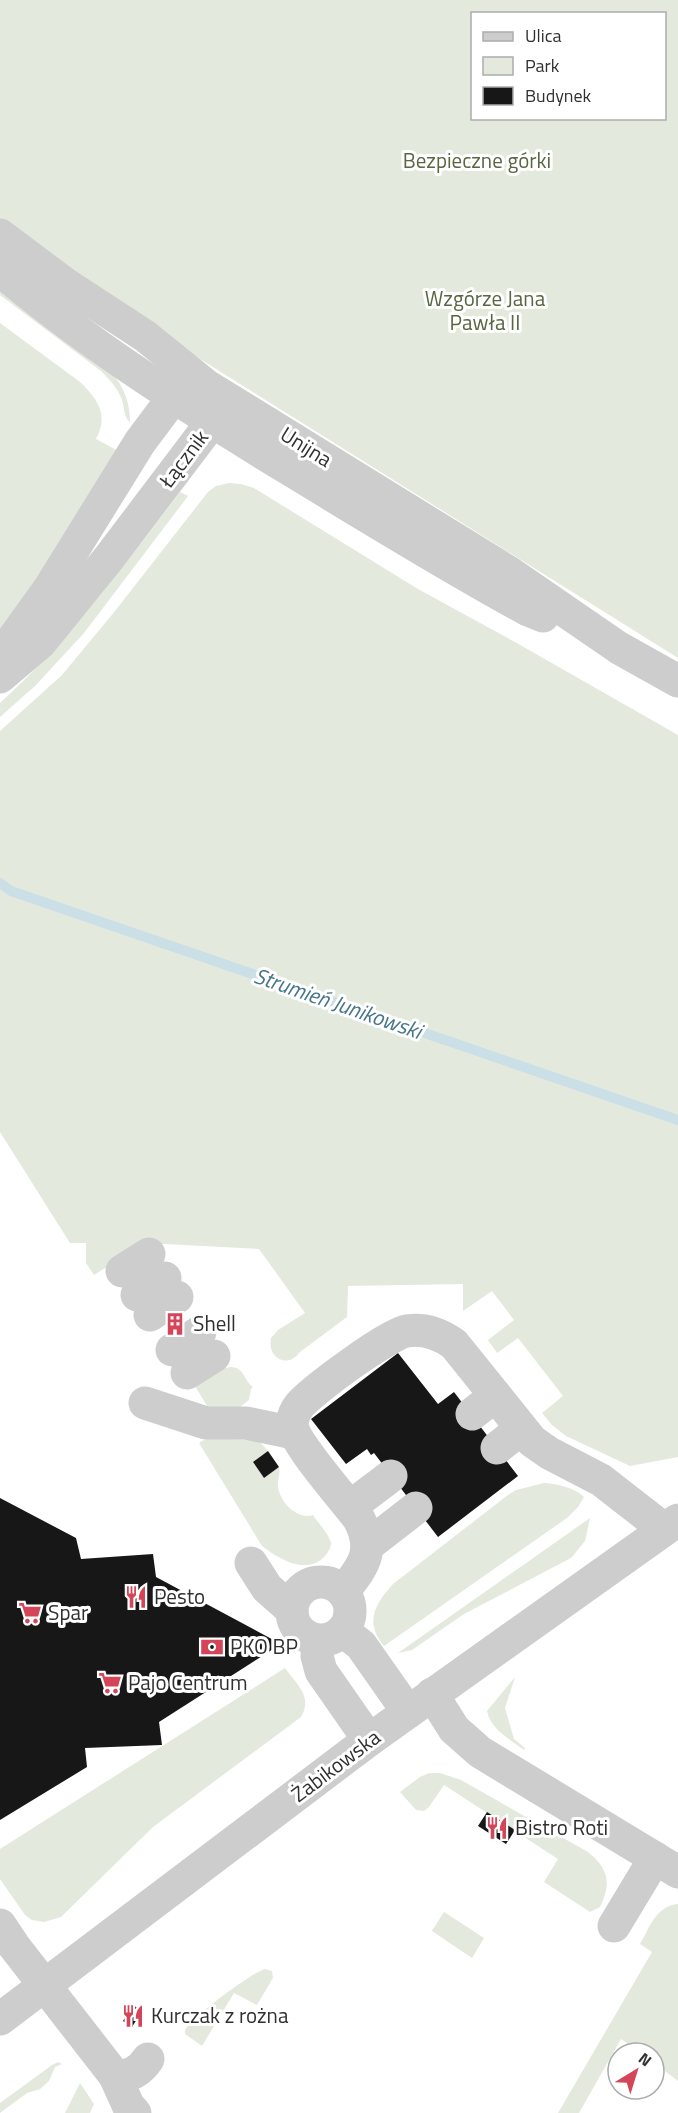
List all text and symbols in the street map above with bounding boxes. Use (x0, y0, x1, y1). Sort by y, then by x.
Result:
legend (471, 12, 666, 120)
text: Ulica (525, 22, 562, 49)
text: Park (525, 52, 560, 79)
text: Budynek (525, 82, 592, 109)
park label: Bezpieczne górki (403, 144, 551, 176)
park label: Wzgórze Jana Pawła II (425, 282, 546, 338)
street label: Unijna (274, 418, 339, 475)
street label: Łącznik (150, 423, 216, 495)
water label: Strumień Junikowski (249, 958, 429, 1048)
place label: Shell (193, 1307, 236, 1339)
building icon: Shell (162, 1311, 188, 1337)
place label: Pesto (154, 1580, 205, 1612)
restaurant icon: Pesto (123, 1584, 149, 1610)
place label: Spar (48, 1596, 88, 1628)
supermarket icon: Spar (17, 1600, 43, 1626)
place label: PKO BP (230, 1630, 298, 1662)
bank icon: PKO BP (199, 1634, 225, 1660)
place label: Pajo Centrum (128, 1666, 248, 1698)
supermarket icon: Pajo Centrum (97, 1670, 123, 1696)
street label: Żabikowska (284, 1721, 387, 1809)
place label: Bistro Roti (515, 1811, 608, 1843)
restaurant icon: Bistro Roti (484, 1815, 510, 1841)
place label: Kurczak z rożna (151, 1999, 289, 2031)
restaurant icon: Kurczak z rożna (120, 2003, 146, 2029)
north arrow (606, 2041, 666, 2101)
text: N (633, 2046, 657, 2072)

